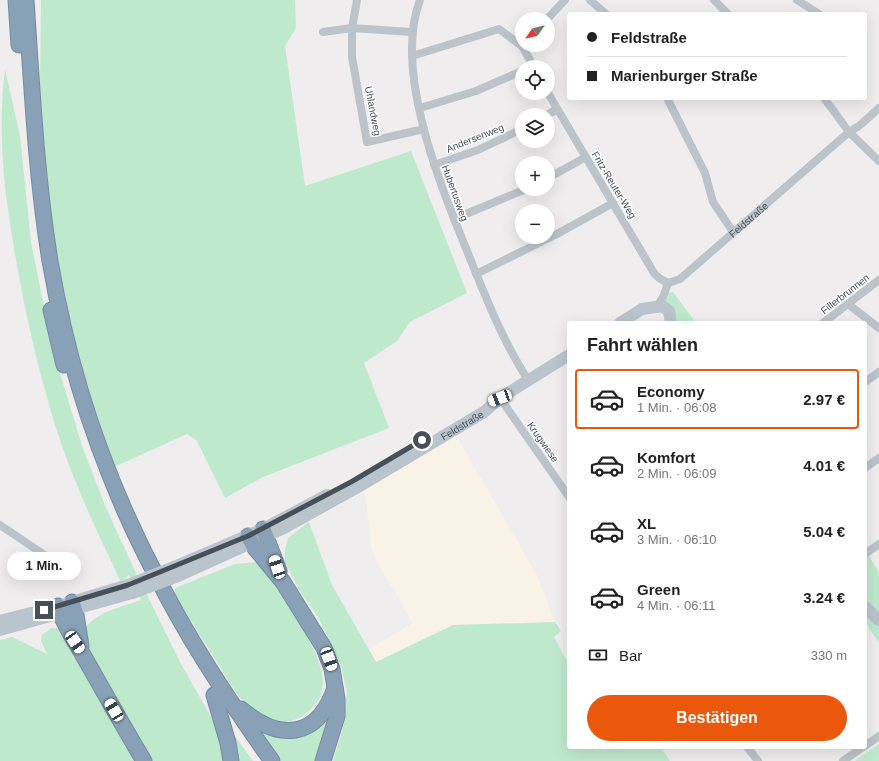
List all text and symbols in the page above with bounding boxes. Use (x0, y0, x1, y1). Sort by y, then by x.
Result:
north arrow (515, 12, 555, 52)
map controls (515, 12, 555, 244)
text: Feldstraße (611, 29, 687, 46)
button: locate (515, 60, 555, 100)
text: Marienburger Straße (611, 67, 758, 84)
street label: Uhlandweg (363, 85, 383, 137)
button: layers (515, 108, 555, 148)
street label: Andersenweg (445, 121, 505, 155)
street label: Fritz-Reuter-Weg (590, 149, 638, 221)
button: + (515, 156, 555, 196)
street label: Hubertusweg (440, 163, 470, 223)
street label: Feldstraße (727, 200, 770, 239)
button: − (515, 204, 555, 244)
street label: Fillerbrunnen (819, 272, 871, 316)
text: Fahrt wählen (587, 335, 698, 355)
icon: car (589, 381, 625, 417)
text: Economy (637, 383, 705, 400)
car (487, 388, 513, 408)
text: 2.97 € (803, 391, 845, 408)
text: 1 Min. · 06:08 (637, 400, 717, 415)
street label: Feldstraße (439, 408, 486, 442)
street label: Krugwiese (525, 420, 561, 465)
route start (413, 431, 431, 449)
icon: car (589, 447, 625, 483)
text: Komfort (637, 449, 695, 466)
text: 4.01 € (803, 457, 845, 474)
text: 2 Min. · 06:09 (637, 466, 717, 481)
icon: car (589, 513, 625, 549)
text: XL (637, 515, 656, 532)
text: 5.04 € (803, 523, 845, 540)
text: 3 Min. · 06:10 (637, 532, 717, 547)
callout: 1 Min. (7, 552, 81, 580)
car (267, 554, 287, 580)
text: 1 Min. (26, 558, 62, 573)
icon: car (589, 579, 625, 615)
text: Green (637, 581, 680, 598)
text: 3.24 € (803, 589, 845, 606)
text: 4 Min. · 06:11 (637, 598, 716, 613)
route end (35, 601, 53, 619)
car (63, 629, 87, 655)
icon: cash (587, 644, 609, 666)
car (319, 646, 339, 672)
text: Bar (619, 647, 642, 664)
text: 330 m (811, 648, 847, 663)
button: Bestätigen (587, 695, 847, 741)
car (103, 697, 125, 723)

